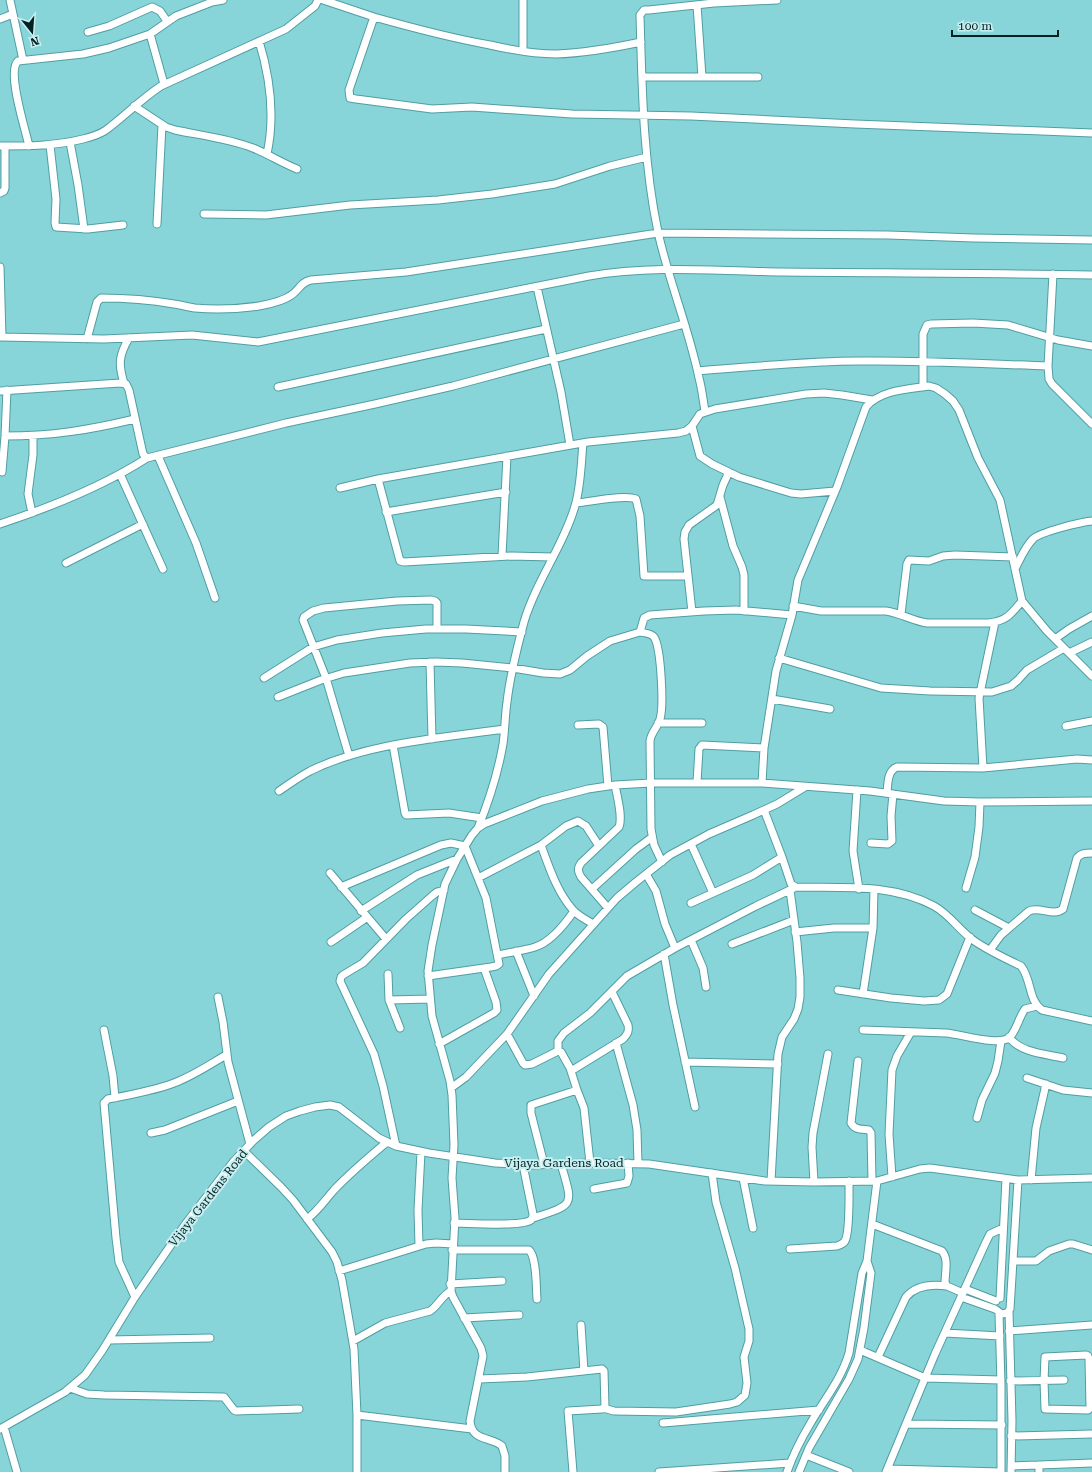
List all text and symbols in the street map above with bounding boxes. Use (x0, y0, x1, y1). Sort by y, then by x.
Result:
north arrow (12, 12, 52, 52)
scale bar (952, 12, 1058, 38)
text: 100 m (958, 19, 992, 33)
text: N (28, 34, 41, 49)
street label: Vijaya Gardens Road (166, 1146, 250, 1249)
street label: Vijaya Gardens Road (504, 1156, 624, 1170)

